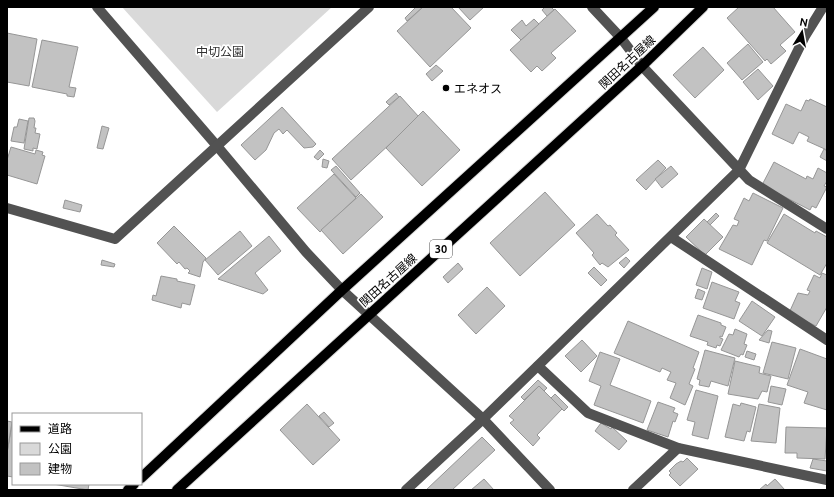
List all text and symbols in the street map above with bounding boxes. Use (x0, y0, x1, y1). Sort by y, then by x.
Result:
north arrow (782, 12, 822, 52)
text: N (799, 16, 809, 29)
street label: 関田名古屋線 (596, 33, 658, 91)
park label: 中切公園 (196, 45, 244, 58)
place label: エネオス (454, 82, 502, 95)
marker: エネオス (441, 83, 451, 93)
road number: 30 (430, 240, 452, 258)
street label: 関田名古屋線 (357, 251, 419, 309)
legend (12, 413, 142, 485)
text: 道路 (48, 422, 72, 435)
text: 公園 (48, 442, 72, 455)
text: 建物 (48, 462, 72, 475)

